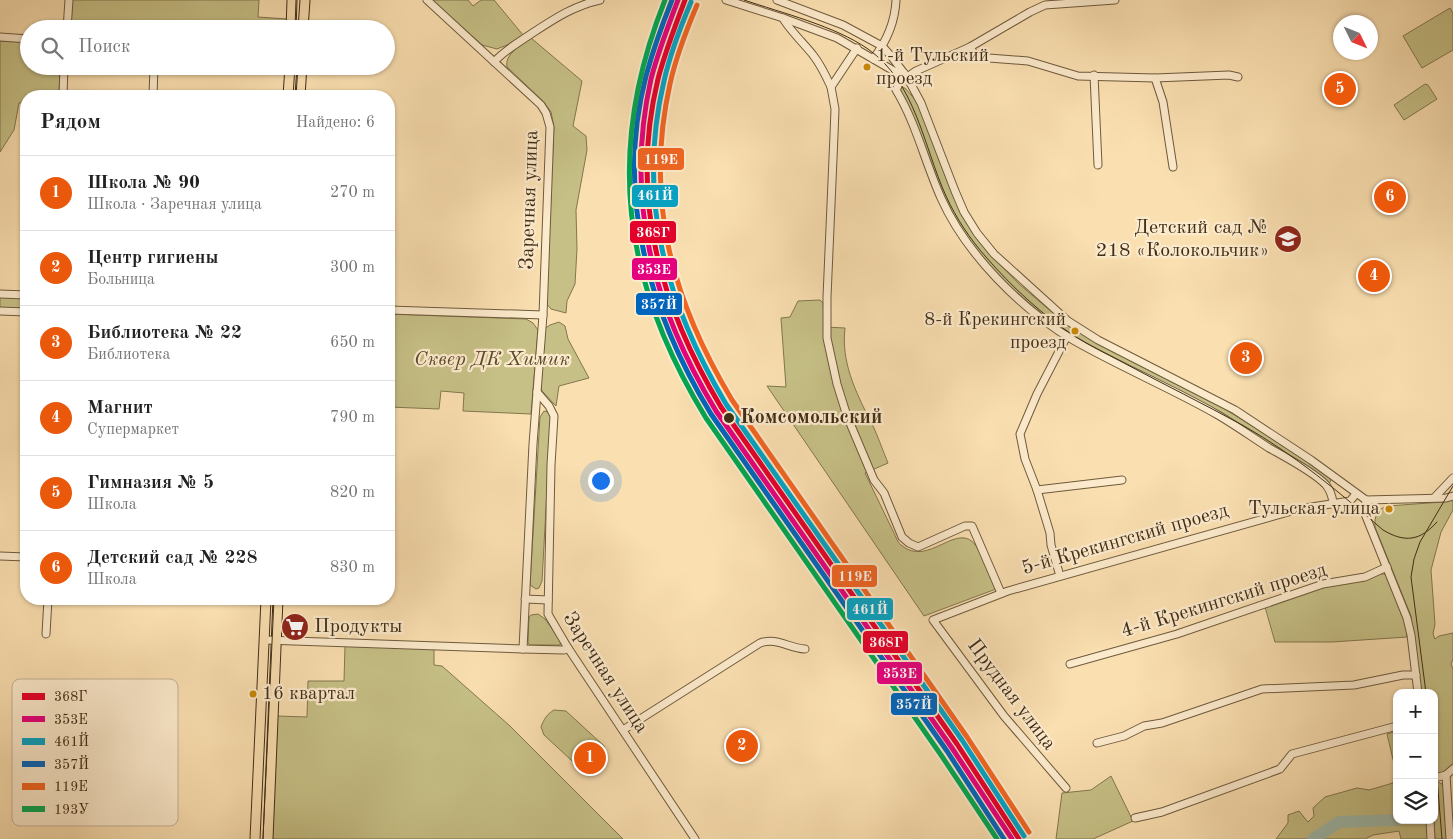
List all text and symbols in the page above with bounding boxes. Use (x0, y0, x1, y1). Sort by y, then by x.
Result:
north arrow (1333, 15, 1378, 60)
search box (20, 20, 395, 75)
icon: search (38, 34, 66, 62)
text: Поиск (78, 38, 130, 57)
place label: 1-й Тульский проезд (876, 47, 989, 89)
marker: 1-й Тульский проезд (862, 62, 872, 72)
pin: 5 (1324, 70, 1356, 108)
text: Рядом (40, 112, 101, 133)
text: Найдено: 6 (296, 115, 375, 131)
street label: Заречная улица (518, 130, 542, 270)
line badge: 119Е (637, 147, 685, 171)
text: 119Е (644, 153, 678, 167)
text: Школа № 90 (87, 174, 200, 193)
pin: 6 (1374, 178, 1406, 216)
line badge: 461Й (631, 184, 679, 208)
text: 1 (51, 185, 61, 201)
text: 270 m (330, 185, 375, 201)
text: 461Й (637, 186, 673, 203)
text: Школа · Заречная улица (87, 197, 262, 213)
place label: Детский сад № 218 «Колокольчик» (1096, 218, 1269, 261)
line badge: 368Г (629, 220, 677, 244)
school or university icon: Детский сад № 218 «Колокольчик» (1273, 224, 1303, 254)
text: 368Г (636, 226, 670, 240)
text: Центр гигиены (87, 249, 219, 268)
line badge: 353Е (631, 257, 678, 281)
pin: 4 (1358, 257, 1390, 295)
text: 2 (51, 260, 61, 276)
text: 300 m (330, 260, 375, 276)
text: 353Е (637, 263, 671, 277)
text: Больница (87, 272, 155, 288)
line badge: 357Й (635, 292, 683, 316)
text: 357Й (641, 295, 677, 312)
place label: 8-й Крекингский проезд (924, 311, 1067, 353)
text: Библиотека № 22 (87, 324, 242, 343)
marker: 8-й Крекингский проезд (1070, 326, 1080, 336)
text: 3 (51, 335, 61, 351)
text: 650 m (330, 335, 375, 351)
pin: 3 (1230, 339, 1262, 377)
text: Библиотека (87, 347, 170, 363)
park label: Сквер ДК Химик (414, 350, 570, 370)
text: Магнит (87, 399, 153, 418)
place label: Комсомольский (740, 408, 882, 428)
text: 4 (51, 410, 61, 426)
text: 790 m (330, 410, 375, 426)
marker: Комсомольский (722, 411, 736, 425)
text: Супермаркет (87, 422, 179, 438)
your location (588, 468, 614, 494)
text: Гимназия № 5 (87, 474, 214, 493)
text: 5 (51, 485, 61, 501)
text: 820 m (330, 485, 375, 501)
text: Школа (87, 497, 137, 513)
place label: Тульская улица (1248, 500, 1381, 519)
street label: 5-й Крекингский проезд (1020, 501, 1231, 579)
marker: Тульская улица (1384, 504, 1394, 514)
text: Детский сад № 228 (87, 549, 258, 568)
text: 6 (51, 560, 61, 576)
text: 830 m (330, 560, 375, 576)
street label: 4-й Крекингский проезд (1119, 560, 1329, 642)
line badge: 119Е (831, 564, 878, 588)
text: 119Е (838, 570, 872, 584)
text: Школа (87, 572, 137, 588)
line badge: 461Й (846, 597, 894, 621)
text: 461Й (852, 600, 888, 617)
street label: Заречная улица (559, 609, 652, 737)
supermarket icon: Продукты (280, 612, 310, 642)
place label: Продукты (314, 617, 403, 637)
line badge: 368Г (862, 630, 909, 654)
text: 368Г (869, 636, 903, 650)
street label: Прудная улица (963, 636, 1059, 754)
line badge: 353Е (876, 661, 923, 685)
text: 353Е (883, 667, 917, 681)
legend (12, 679, 178, 826)
place label: 16 квартал (262, 685, 355, 704)
marker: 16 квартал (248, 689, 258, 699)
map controls (1393, 689, 1438, 824)
button: + (1393, 689, 1438, 734)
text: 368Г (54, 690, 87, 704)
line badge: 357Й (890, 692, 938, 716)
text: 357Й (896, 695, 932, 712)
text: 353Е (54, 713, 88, 727)
pin: 2 (726, 727, 758, 765)
text: 461Й (54, 731, 89, 749)
button: − (1393, 734, 1438, 779)
pin: 1 (574, 739, 606, 777)
text: 357Й (54, 754, 89, 772)
button: layers (1393, 779, 1438, 824)
text: 119Е (54, 780, 88, 794)
text: 193У (54, 803, 89, 817)

